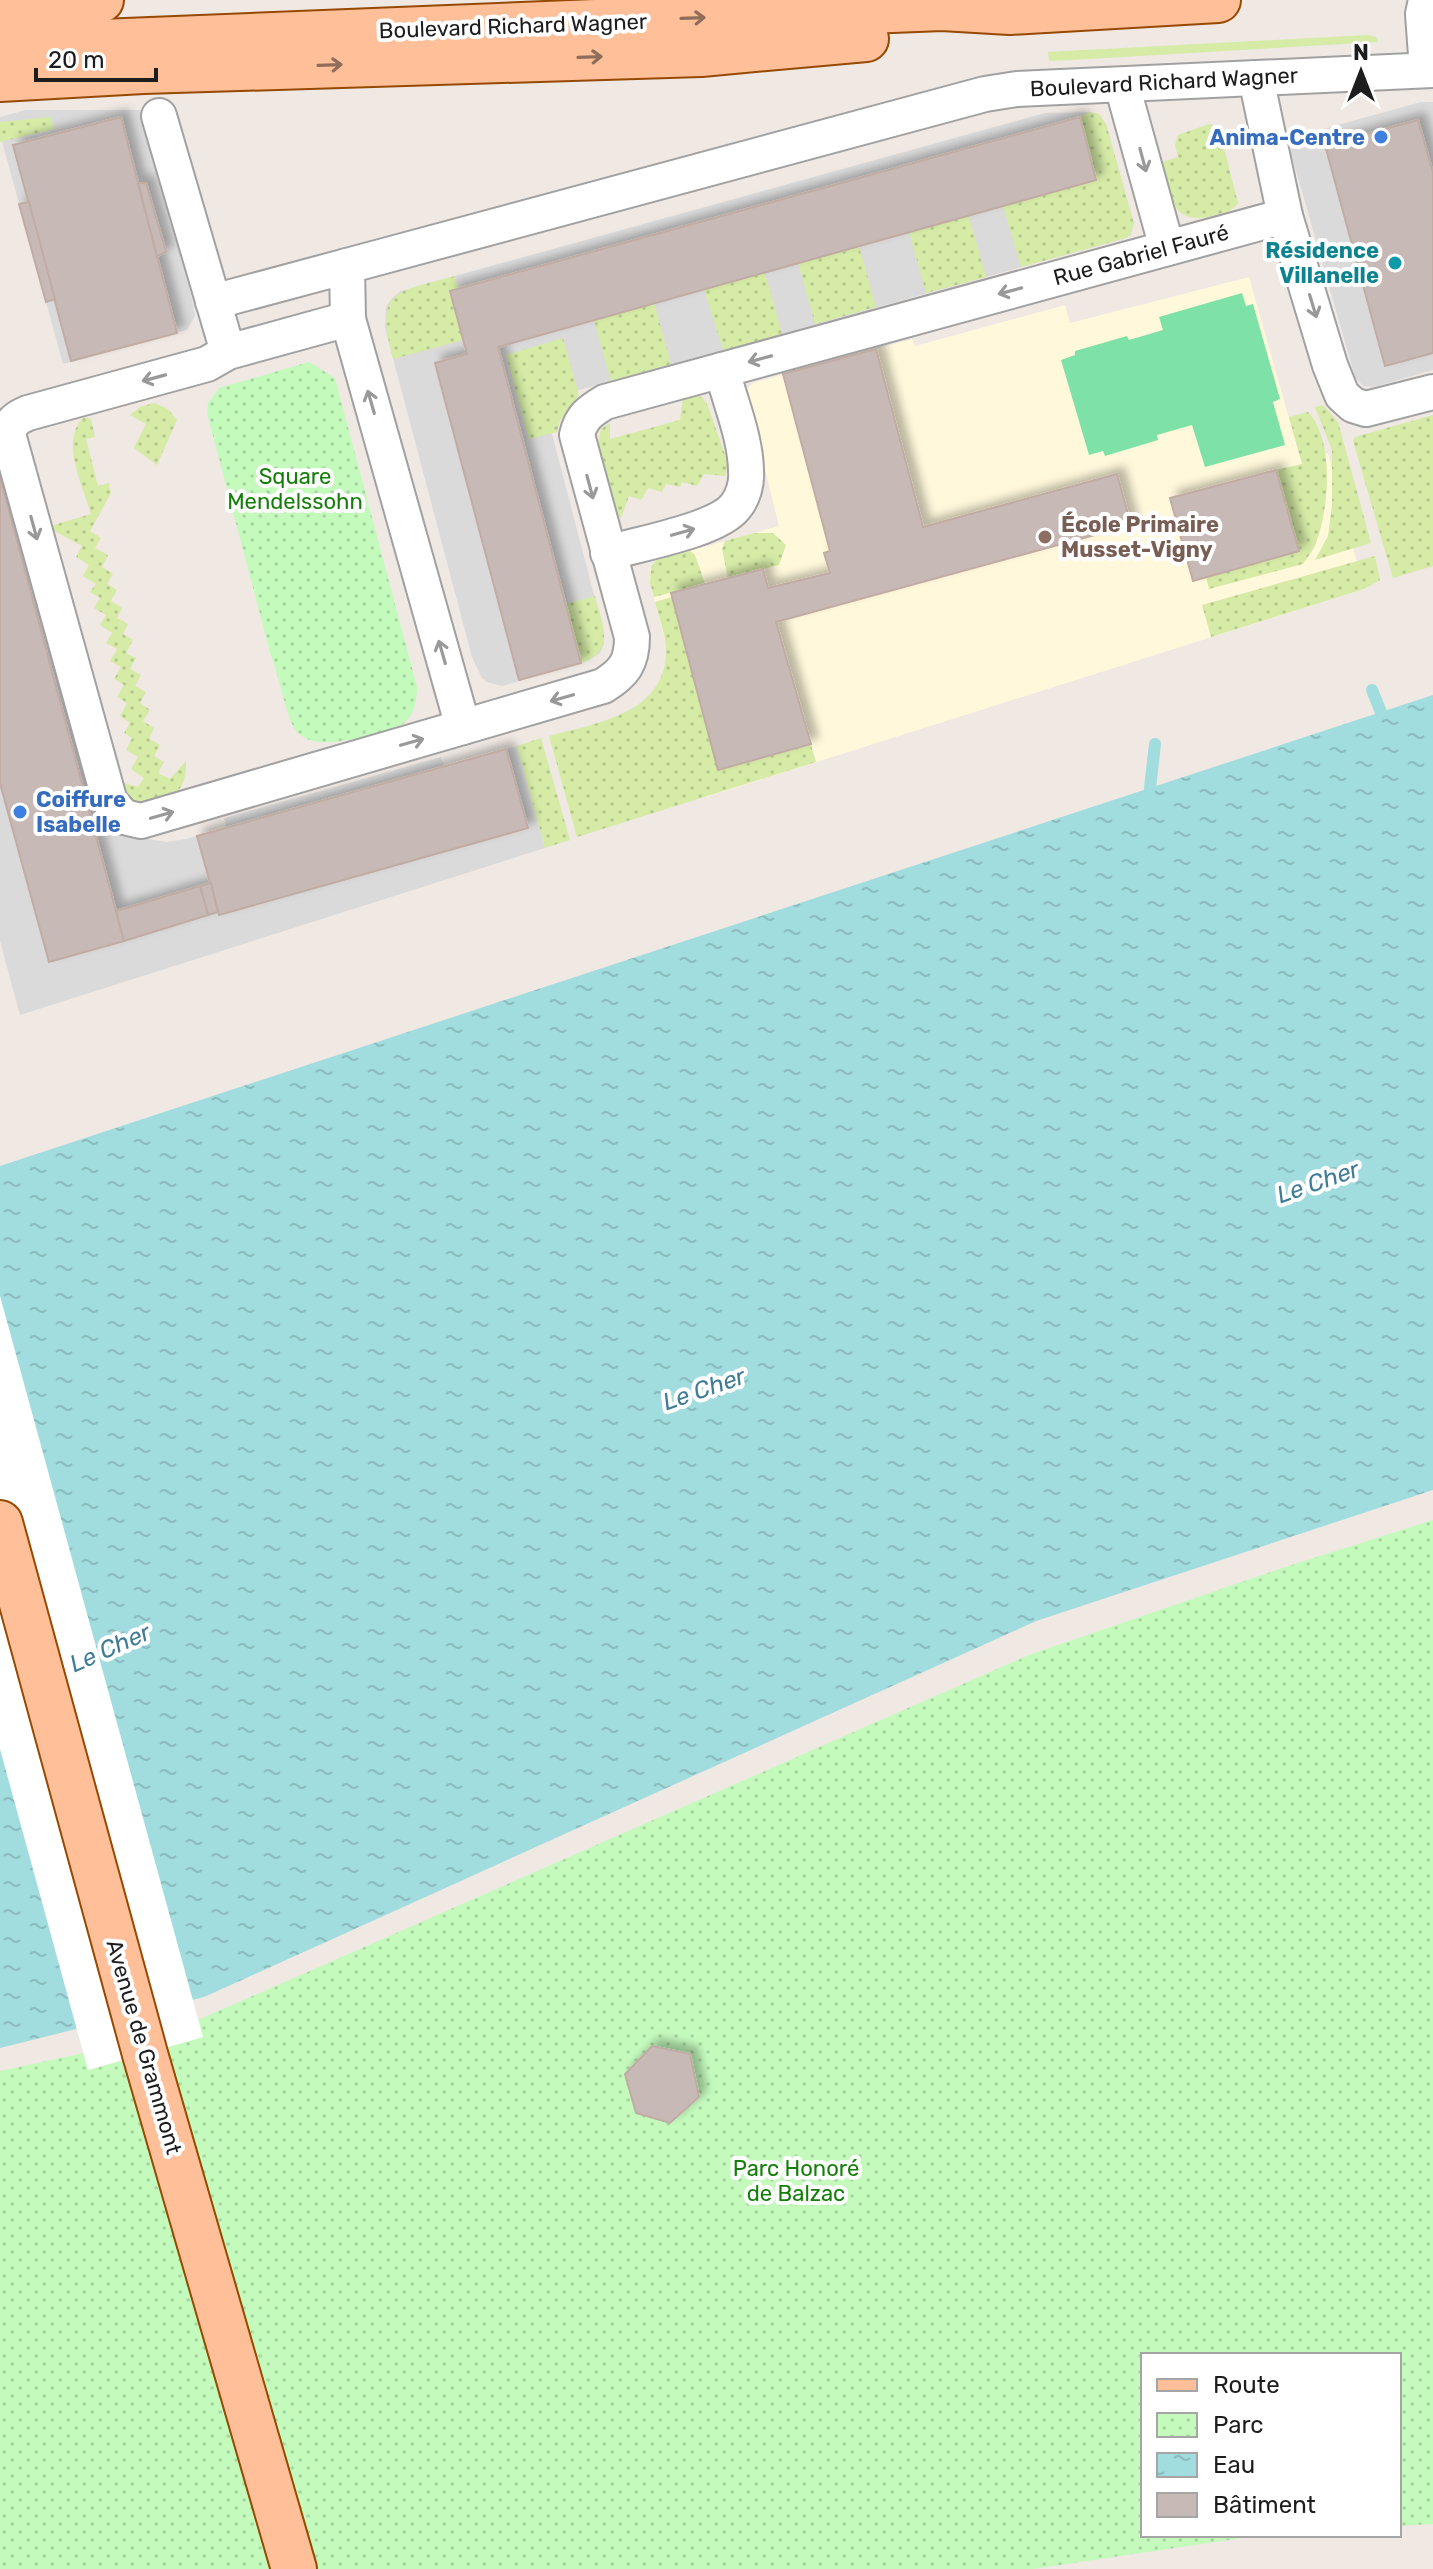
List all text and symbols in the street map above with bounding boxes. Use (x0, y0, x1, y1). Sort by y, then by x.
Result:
street label: Boulevard Richard Wagner (378, 8, 648, 44)
one-way arrow (679, 11, 706, 26)
scale bar (36, 32, 156, 82)
north arrow (1321, 32, 1401, 112)
text: N (1353, 39, 1369, 66)
text: 20 m (48, 46, 105, 74)
one-way arrow (576, 50, 603, 65)
one-way arrow (316, 58, 343, 73)
street label: Boulevard Richard Wagner (1029, 61, 1299, 103)
place label: Anima-Centre (1209, 124, 1365, 151)
marker: Anima-Centre (1372, 128, 1390, 146)
one-way arrow (1136, 147, 1151, 173)
street label: Rue Gabriel Fauré (1050, 219, 1232, 291)
place label: Résidence Villanelle (1265, 237, 1379, 289)
marker: Résidence Villanelle (1386, 254, 1404, 272)
one-way arrow (998, 284, 1024, 299)
one-way arrow (1306, 293, 1321, 319)
one-way arrow (747, 353, 773, 368)
one-way arrow (142, 371, 168, 386)
one-way arrow (363, 389, 378, 415)
park label: Square Mendelssohn (227, 463, 363, 515)
one-way arrow (583, 474, 598, 500)
place label: École Primaire Musset-Vigny (1061, 511, 1219, 563)
one-way arrow (28, 515, 43, 541)
one-way arrow (670, 524, 696, 539)
marker: École Primaire Musset-Vigny (1036, 528, 1054, 546)
one-way arrow (434, 640, 448, 665)
one-way arrow (550, 691, 576, 706)
one-way arrow (398, 734, 424, 749)
place label: Coiffure Isabelle (36, 786, 126, 838)
marker: Coiffure Isabelle (11, 803, 29, 821)
one-way arrow (148, 807, 174, 822)
water label: Le Cher (1273, 1155, 1364, 1209)
water label: Le Cher (659, 1362, 750, 1416)
water label: Le Cher (65, 1617, 156, 1678)
street label: Avenue de Grammont (100, 1937, 188, 2158)
park label: Parc Honoré de Balzac (733, 2155, 859, 2207)
legend (1141, 2353, 1401, 2537)
text: Route (1213, 2371, 1280, 2399)
text: Parc (1213, 2411, 1264, 2439)
text: Eau (1213, 2451, 1255, 2479)
text: Bâtiment (1213, 2491, 1316, 2519)

